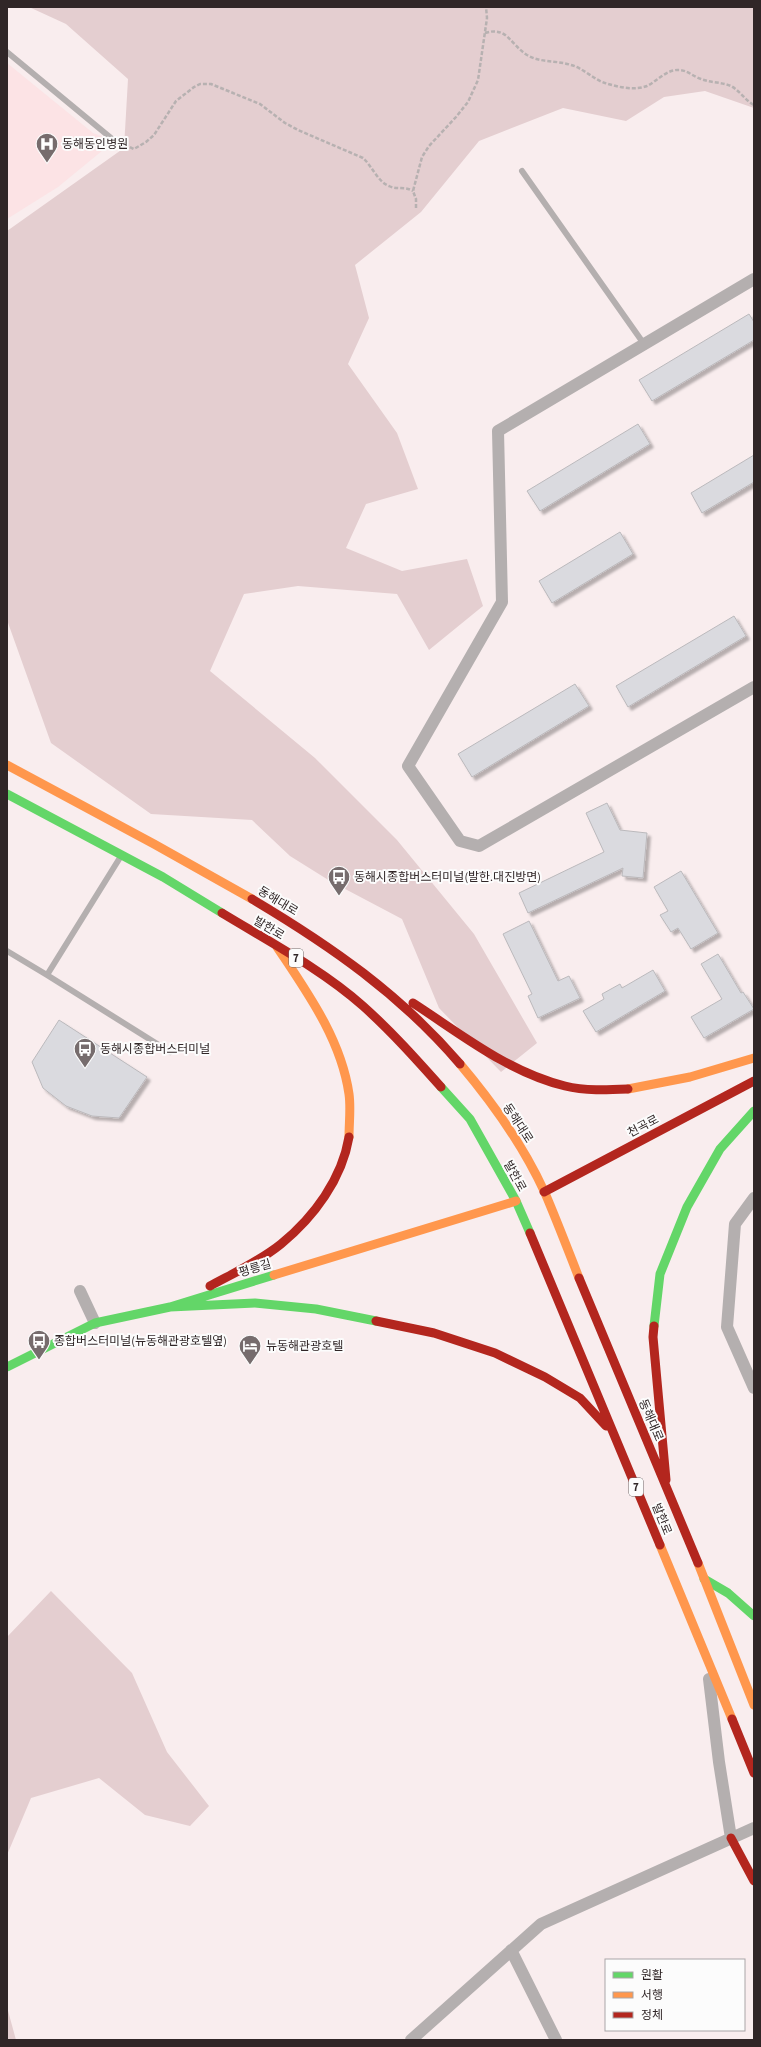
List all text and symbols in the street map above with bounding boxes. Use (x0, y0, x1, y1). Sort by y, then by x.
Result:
hospital icon: 동해동인병원 (34, 131, 60, 164)
place label: 동해동인병원 (62, 136, 128, 153)
bus stop icon: 동해시종합버스터미널(발한.대진방면) (326, 864, 352, 897)
place label: 동해시종합버스터미널(발한.대진방면) (354, 869, 541, 886)
street label: 동해대로 (254, 883, 301, 920)
street label: 발한로 (250, 913, 287, 944)
road number: 7 (289, 949, 303, 967)
bus stop icon: 동해시종합버스터미널 (72, 1036, 98, 1069)
place label: 동해시종합버스터미널 (100, 1041, 210, 1058)
street label: 동해대로 (498, 1100, 537, 1146)
street label: 천곡로 (625, 1111, 662, 1142)
street label: 발한로 (499, 1158, 530, 1195)
street label: 평릉길 (237, 1256, 273, 1281)
bus stop icon: 종합버스터미널(뉴동해관광호텔옆) (26, 1328, 52, 1361)
place label: 종합버스터미널(뉴동해관광호텔옆) (54, 1333, 227, 1350)
hotel icon: 뉴동해관광호텔 (237, 1333, 263, 1366)
place label: 뉴동해관광호텔 (266, 1338, 343, 1355)
street label: 동해대로 (634, 1397, 667, 1444)
road number: 7 (629, 1478, 643, 1496)
street label: 발한로 (647, 1501, 676, 1538)
legend (605, 1959, 745, 2031)
text: 원활 (641, 1967, 663, 1984)
text: 서행 (641, 1987, 663, 2004)
text: 정체 (641, 2007, 663, 2024)

